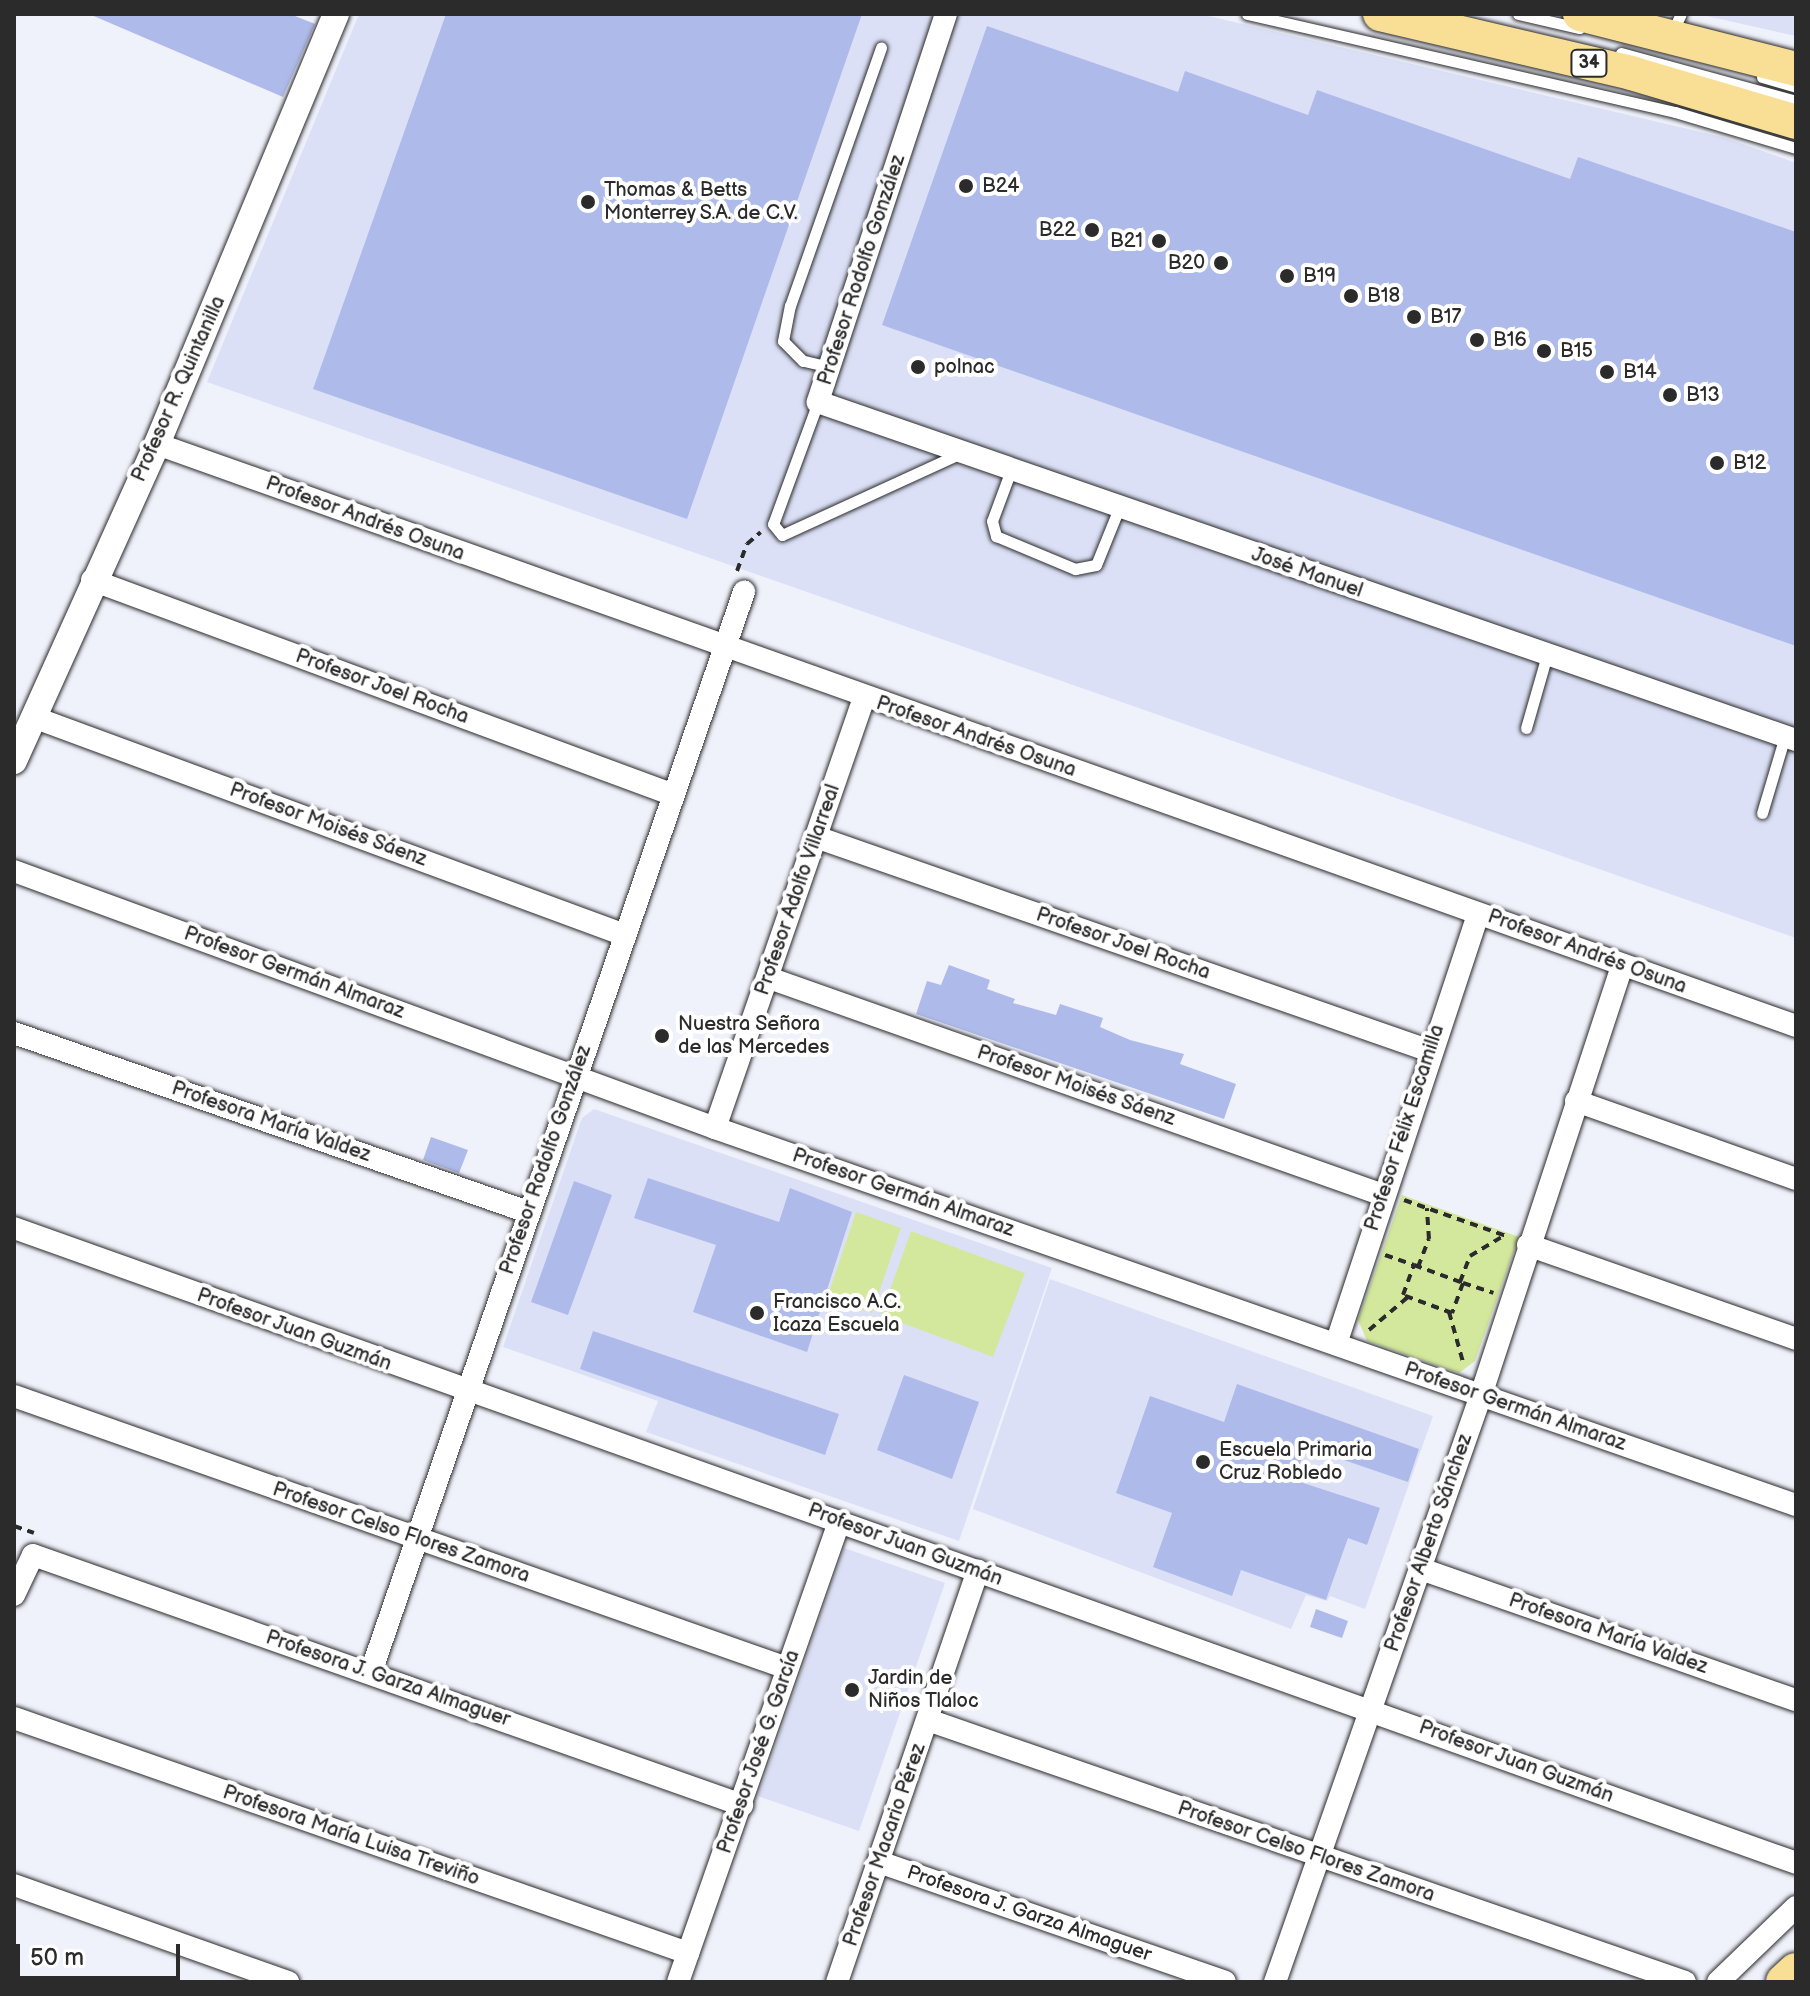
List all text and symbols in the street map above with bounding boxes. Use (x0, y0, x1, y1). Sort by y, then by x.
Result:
road number: 34 (1569, 49, 1609, 77)
street label: Profesor Rodolfo González (813, 152, 911, 388)
place label: B24 (982, 174, 1019, 198)
marker: B24 (957, 177, 975, 195)
place label: Thomas & Betts Monterrey S.A. de C.V. (604, 178, 799, 225)
marker: Thomas & Betts Monterrey S.A. de C.V. (579, 193, 597, 211)
place label: B22 (1039, 218, 1076, 242)
marker: B22 (1083, 221, 1101, 239)
place label: B21 (1110, 229, 1143, 253)
marker: B21 (1150, 232, 1168, 250)
place label: B20 (1168, 251, 1205, 275)
marker: B20 (1212, 254, 1230, 272)
place label: B19 (1303, 264, 1336, 288)
marker: B19 (1278, 267, 1296, 285)
place label: B18 (1367, 284, 1400, 308)
marker: B18 (1342, 287, 1360, 305)
street label: Profesor R. Quintanilla (127, 292, 231, 486)
place label: B17 (1430, 305, 1461, 329)
marker: B17 (1405, 308, 1423, 326)
place label: B16 (1493, 328, 1527, 352)
marker: B16 (1468, 331, 1486, 349)
place label: B15 (1560, 339, 1593, 363)
marker: B15 (1535, 342, 1553, 360)
place label: polnac (934, 355, 995, 379)
marker: polnac (909, 358, 927, 376)
place label: B14 (1623, 360, 1657, 384)
marker: B14 (1598, 363, 1616, 381)
place label: B13 (1686, 383, 1720, 407)
marker: B13 (1661, 386, 1679, 404)
place label: B12 (1733, 451, 1766, 475)
marker: B12 (1708, 454, 1726, 472)
street label: Profesor Andrés Osuna (262, 472, 468, 566)
street label: José Manuel (1248, 543, 1366, 603)
street label: Profesor Joel Rocha (292, 644, 472, 730)
street label: Profesor Andrés Osuna (873, 691, 1079, 783)
street label: Profesor Moisés Sáenz (226, 778, 430, 872)
street label: Profesor Adolfo Villarreal (751, 781, 845, 999)
street label: Profesor Joel Rocha (1032, 903, 1214, 985)
street label: Profesor Andrés Osuna (1484, 905, 1690, 999)
street label: Profesor Germán Almaraz (181, 922, 407, 1024)
place label: Nuestra Señora de las Mercedes (678, 1012, 829, 1059)
street label: Profesor Félix Escamilla (1360, 1022, 1450, 1234)
marker: Nuestra Señora de las Mercedes (653, 1027, 671, 1045)
street label: Profesor Moisés Sáenz (974, 1041, 1178, 1131)
street label: Profesor Rodolfo González (495, 1042, 597, 1278)
street label: Profesora María Valdez (168, 1077, 374, 1167)
street label: Profesor Germán Almaraz (789, 1144, 1017, 1242)
street label: Profesor Juan Guzmán (193, 1283, 395, 1377)
place label: Francisco A.C. Icaza Escuela (773, 1290, 901, 1337)
marker: Francisco A.C. Icaza Escuela (748, 1304, 766, 1322)
street label: Profesor Germán Almaraz (1401, 1358, 1629, 1456)
street label: Profesor Alberto Sánchez (1380, 1431, 1478, 1655)
place label: Escuela Primaria Cruz Robledo (1219, 1438, 1372, 1485)
marker: Escuela Primaria Cruz Robledo (1194, 1453, 1212, 1471)
street label: Profesor Celso Flores Zamora (269, 1478, 533, 1588)
street label: Profesor Juan Guzmán (804, 1498, 1006, 1592)
street label: Profesora María Valdez (1505, 1589, 1711, 1679)
street label: Profesora J. Garza Almaguer (262, 1626, 514, 1732)
street label: Profesor José G. García (713, 1647, 805, 1857)
place label: Jardin de Niños Tlaloc (868, 1666, 979, 1713)
marker: Jardin de Niños Tlaloc (843, 1681, 861, 1699)
street label: Profesor Juan Guzmán (1415, 1715, 1617, 1809)
street label: Profesor Macario Pérez (839, 1740, 931, 1950)
street label: Profesora María Luisa Treviño (219, 1781, 483, 1891)
street label: Profesor Celso Flores Zamora (1174, 1797, 1438, 1907)
street label: Profesora J. Garza Almaguer (903, 1861, 1155, 1967)
scale bar (20, 1928, 184, 1978)
text: 50 m (30, 1943, 84, 1972)

